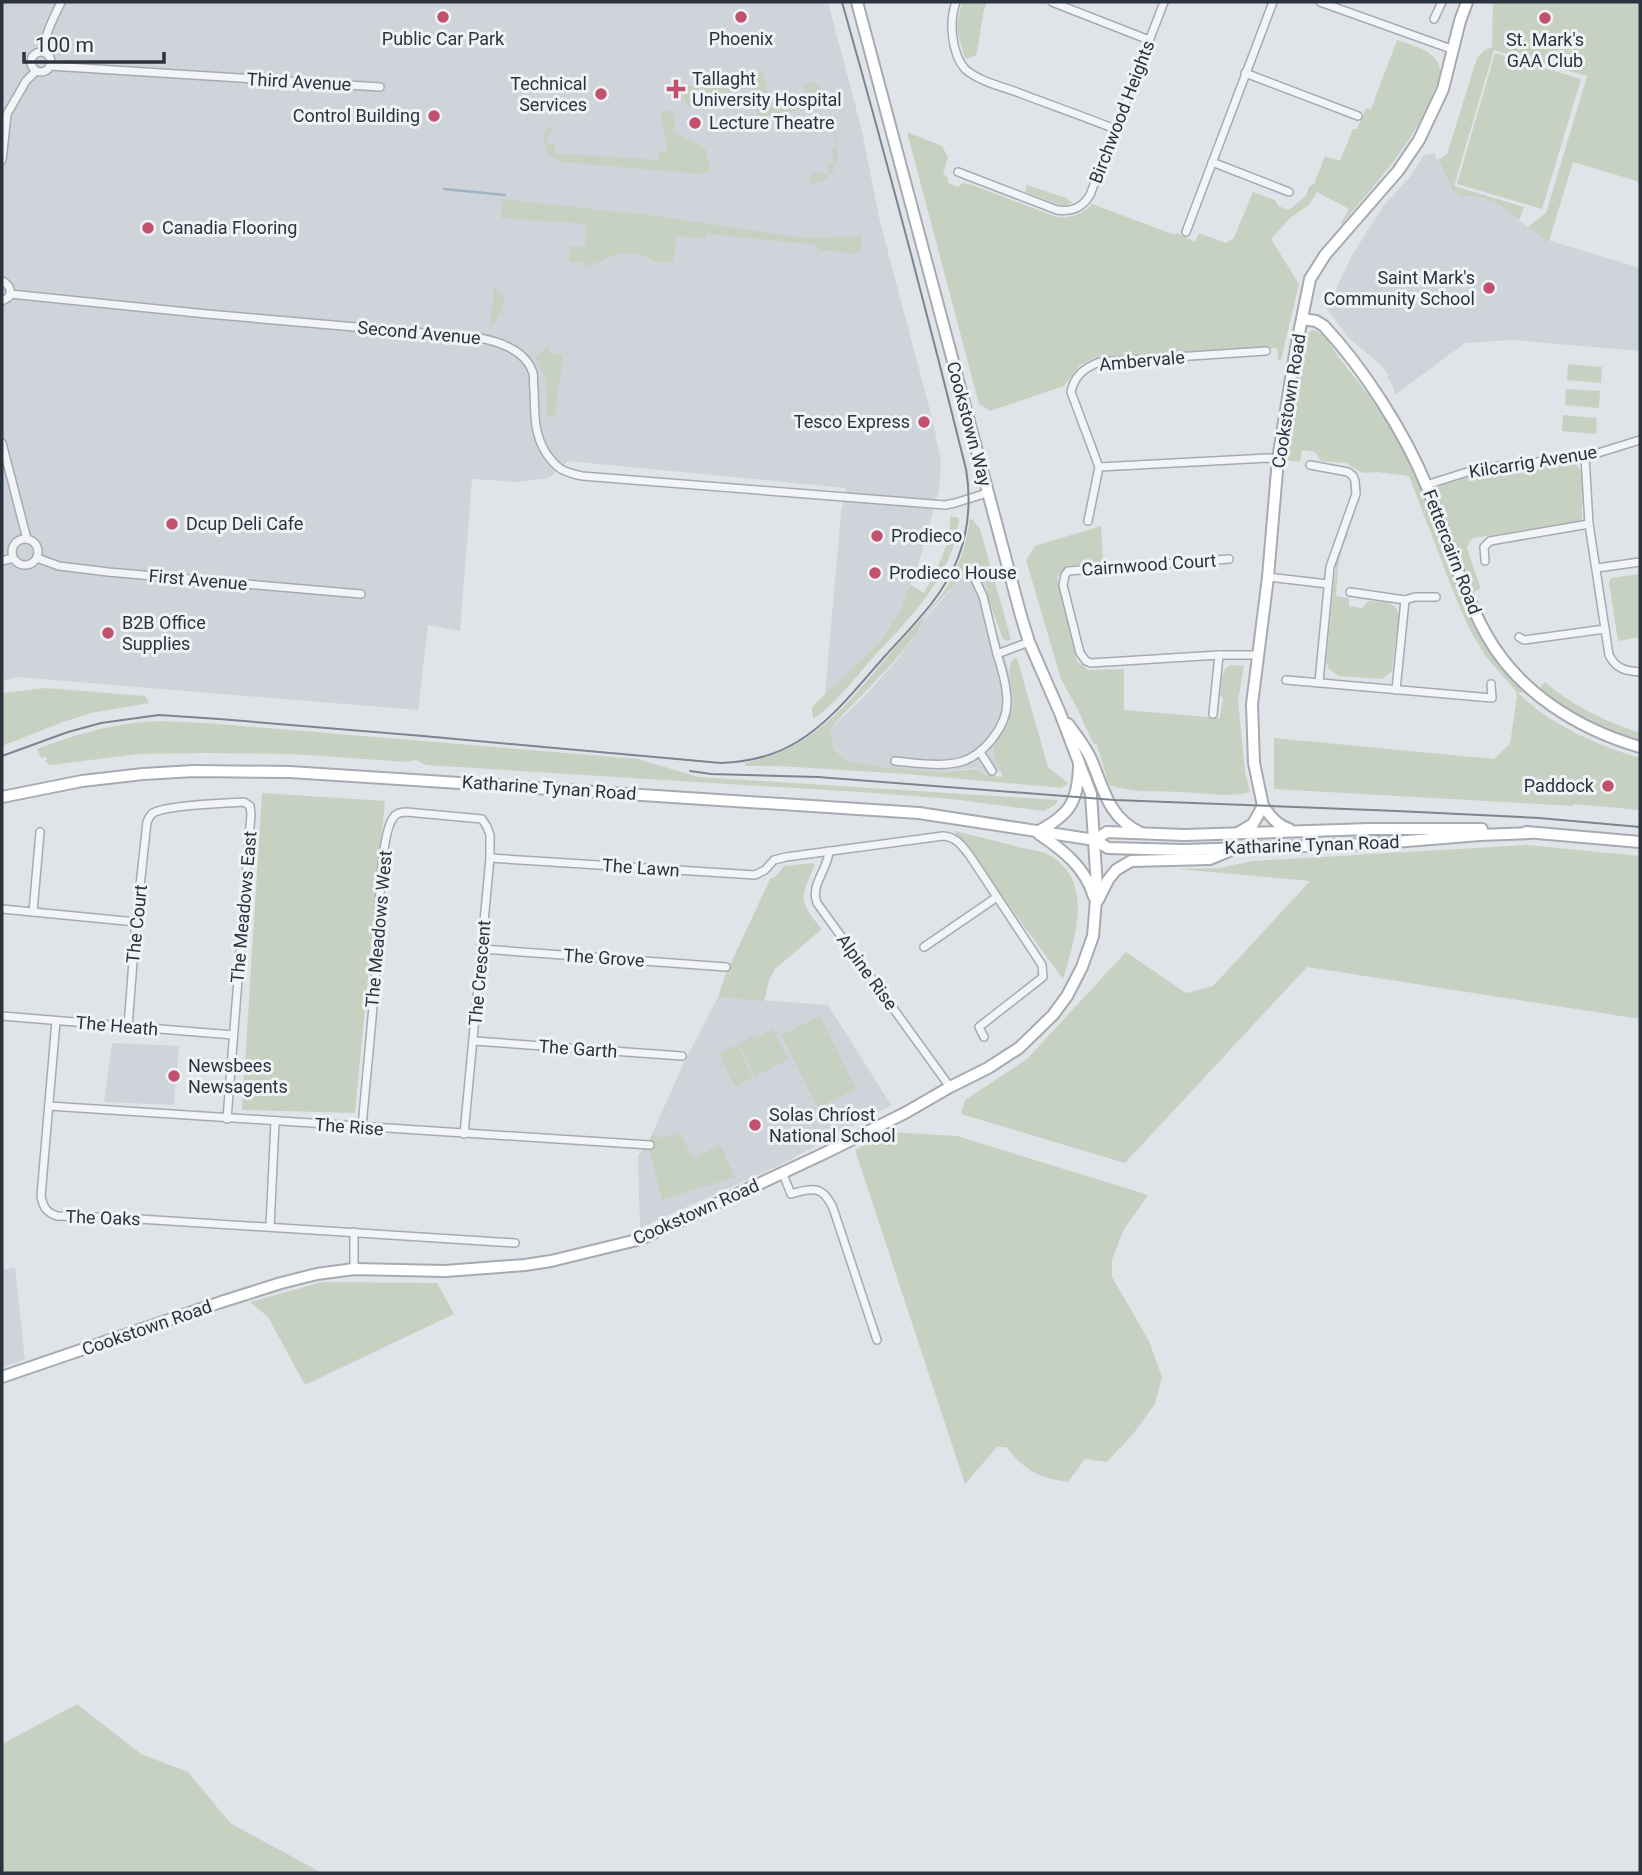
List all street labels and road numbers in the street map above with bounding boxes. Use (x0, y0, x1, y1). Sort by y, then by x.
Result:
street label: Birchwood Heights (1085, 37, 1158, 186)
street label: Third Avenue (246, 68, 352, 95)
street label: Second Avenue (357, 317, 481, 348)
street label: Cookstown Road (1268, 332, 1310, 470)
street label: Ambervale (1098, 346, 1186, 375)
street label: Cookstown Way (943, 359, 996, 489)
street label: Kilcarrig Avenue (1467, 441, 1598, 482)
street label: Fettercairn Road (1419, 486, 1486, 617)
street label: Cairnwood Court (1081, 549, 1217, 580)
street label: First Avenue (148, 565, 248, 594)
street label: Katharine Tynan Road (461, 771, 637, 804)
street label: The Meadows East (226, 830, 261, 984)
street label: Katharine Tynan Road (1224, 831, 1400, 858)
street label: The Meadows West (361, 849, 396, 1008)
street label: The Lawn (602, 854, 680, 881)
street label: The Court (122, 883, 151, 964)
street label: The Crescent (464, 919, 495, 1027)
street label: Alpine Rise (833, 930, 902, 1014)
street label: The Grove (563, 944, 645, 971)
street label: The Heath (75, 1011, 159, 1040)
street label: The Garth (538, 1035, 618, 1062)
street label: The Rise (314, 1114, 384, 1139)
street label: Cookstown Road (629, 1174, 762, 1249)
street label: The Oaks (65, 1206, 141, 1229)
street label: Cookstown Road (79, 1295, 214, 1360)

